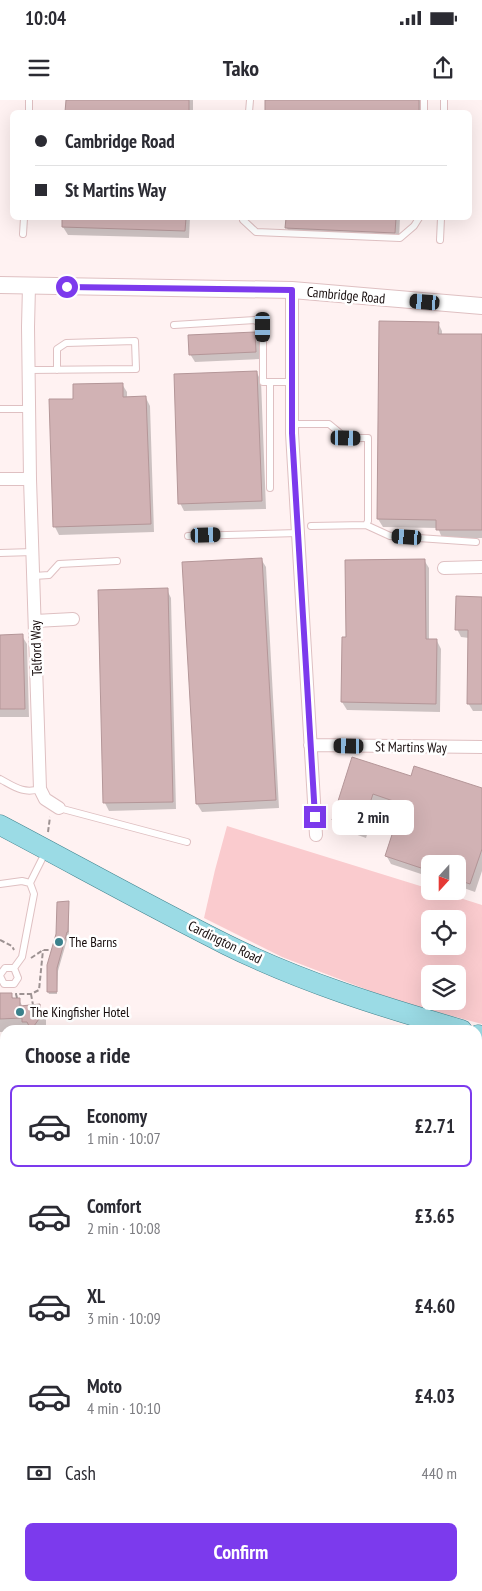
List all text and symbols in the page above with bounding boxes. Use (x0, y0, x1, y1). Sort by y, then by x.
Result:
text: 10:04 (25, 6, 66, 30)
icon: menu (25, 54, 53, 82)
text: Tako (223, 54, 259, 82)
icon: share (429, 54, 457, 82)
text: Cambridge Road (65, 129, 175, 153)
text: St Martins Way (65, 178, 166, 202)
route start (56, 276, 78, 298)
street label: Cambridge Road (306, 283, 386, 307)
car (409, 293, 440, 311)
car (255, 312, 270, 342)
car (330, 430, 361, 446)
car (190, 527, 221, 543)
car (391, 528, 422, 546)
street label: Telford Way (26, 619, 46, 676)
street label: St Martins Way (375, 737, 448, 757)
car (333, 738, 364, 754)
callout: 2 min (332, 800, 415, 834)
route end (304, 806, 326, 828)
text: 2 min (357, 807, 389, 827)
north arrow (421, 855, 466, 900)
map controls (421, 855, 466, 1010)
button: locate (421, 910, 466, 955)
street label: Cardington Road (185, 916, 265, 968)
place label: The Barns (69, 933, 117, 951)
marker: The Barns (53, 936, 65, 948)
button: layers (421, 965, 466, 1010)
place label: The Kingfisher Hotel (30, 1003, 130, 1021)
marker: The Kingfisher Hotel (14, 1006, 26, 1018)
text: Choose a ride (25, 1041, 130, 1069)
icon: car (27, 1104, 72, 1149)
text: Economy (87, 1104, 147, 1128)
text: £2.71 (415, 1114, 455, 1138)
text: 1 min · 10:07 (87, 1128, 161, 1148)
icon: car (27, 1194, 72, 1239)
text: Comfort (87, 1194, 141, 1218)
text: £3.65 (415, 1204, 455, 1228)
text: 2 min · 10:08 (87, 1218, 161, 1238)
icon: car (27, 1284, 72, 1329)
text: XL (87, 1284, 105, 1308)
text: £4.60 (415, 1294, 455, 1318)
text: 3 min · 10:09 (87, 1308, 161, 1328)
icon: car (27, 1374, 72, 1419)
text: Moto (87, 1374, 122, 1398)
text: £4.03 (415, 1384, 455, 1408)
text: 4 min · 10:10 (87, 1398, 161, 1418)
icon: cash (25, 1459, 53, 1487)
text: Cash (65, 1461, 96, 1485)
text: 440 m (422, 1463, 457, 1483)
button: Confirm (25, 1523, 457, 1581)

